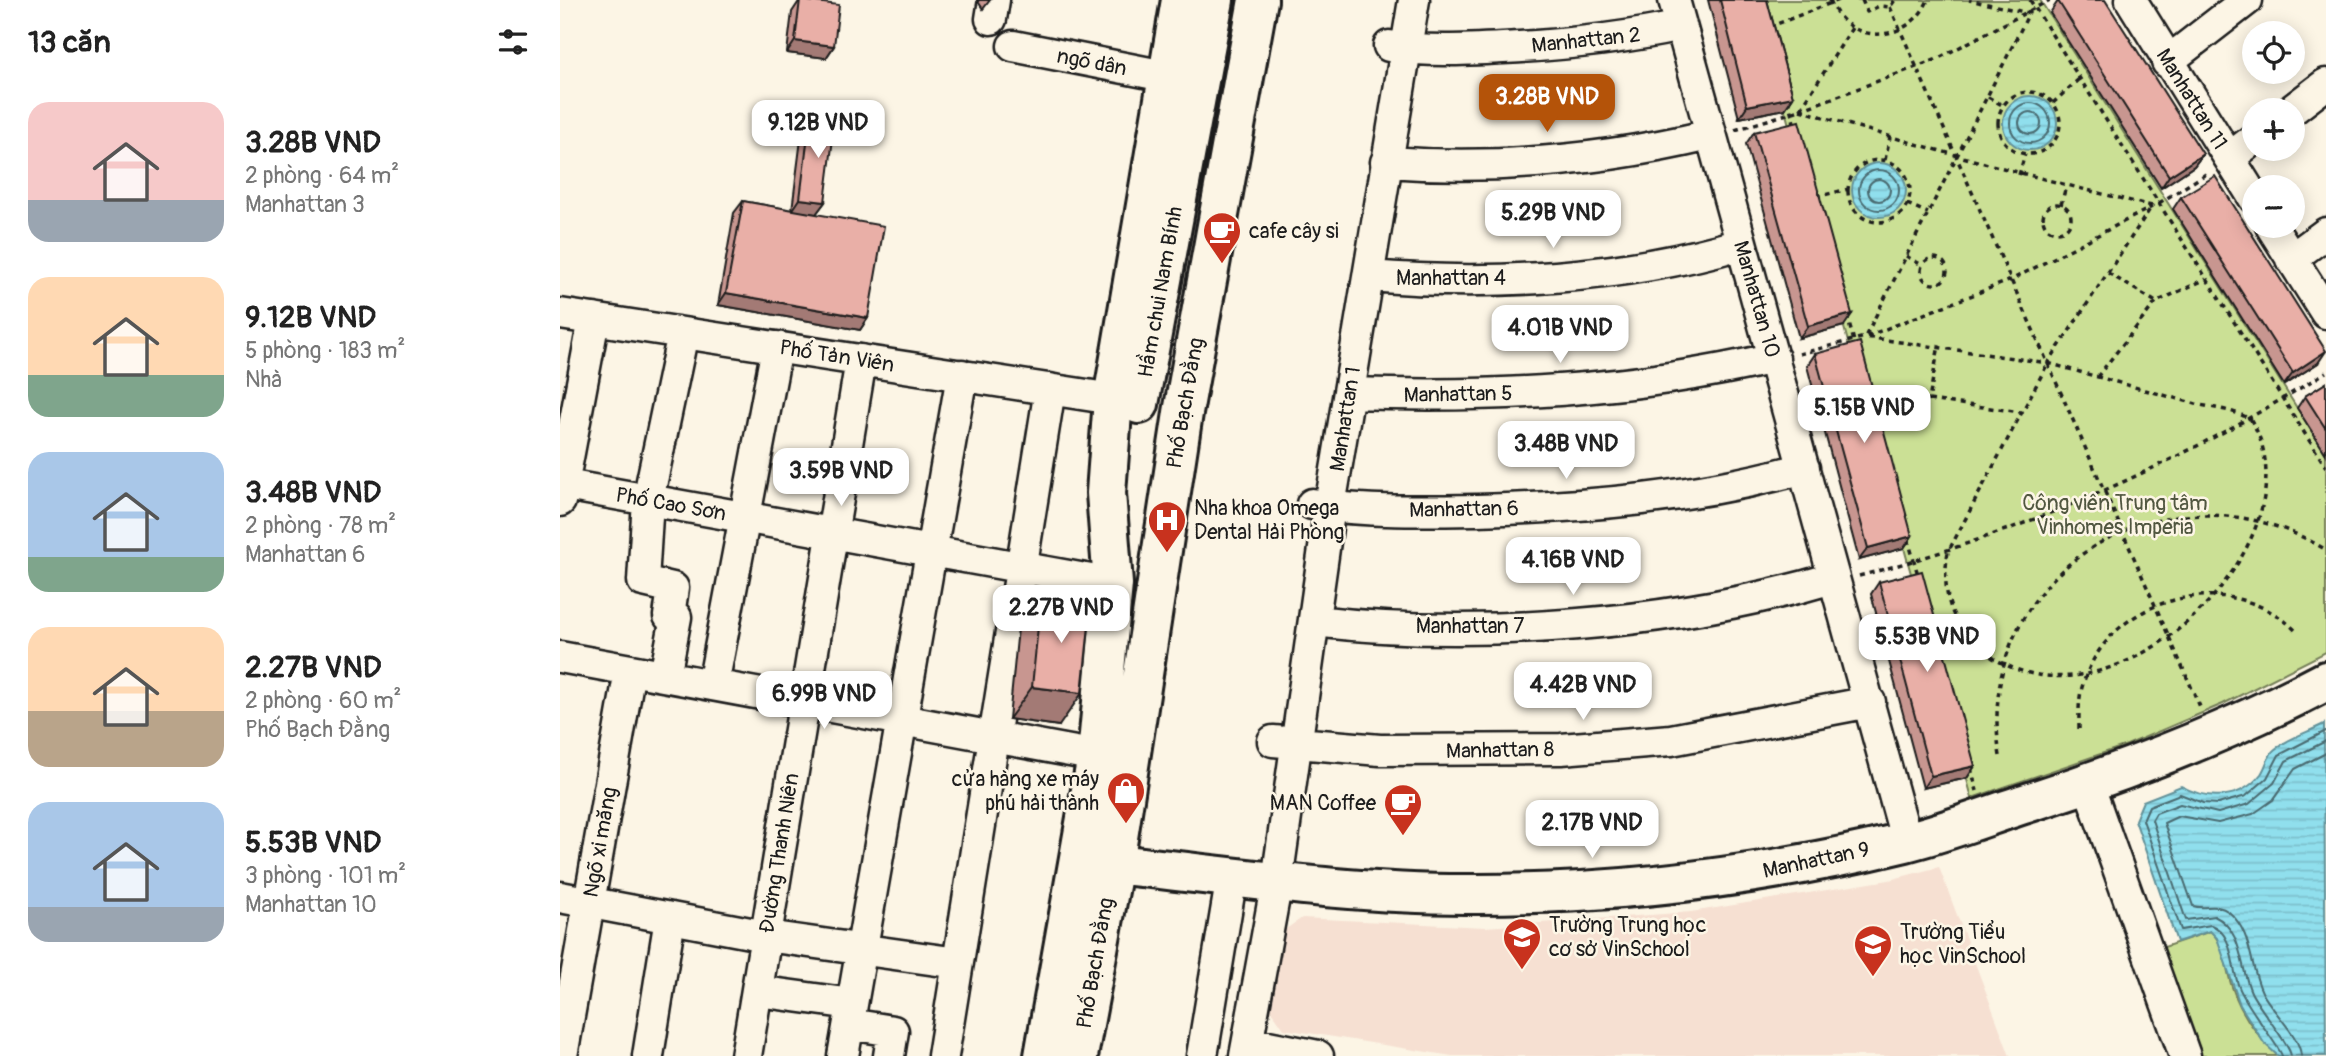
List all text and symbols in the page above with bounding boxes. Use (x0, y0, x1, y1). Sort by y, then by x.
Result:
street label: Manhattan 2 (1530, 21, 1642, 60)
map controls (2242, 21, 2305, 238)
button: locate (2242, 21, 2305, 84)
icon: filters (494, 23, 532, 61)
text: 13 căn (28, 24, 111, 61)
street label: ngõ dân (1055, 43, 1129, 82)
street label: Manhattan 11 (2150, 44, 2233, 155)
pin: 3.28B VND (1467, 74, 1627, 134)
text: 3.28B VND (1495, 82, 1599, 111)
button: + (2242, 98, 2305, 161)
pin: 9.12B VND (738, 100, 898, 160)
text: 9.12B VND (768, 108, 868, 137)
text: 3.28B VND (245, 124, 381, 161)
icon: home (84, 130, 168, 214)
text: 2 phòng · 64 m² (245, 161, 399, 190)
button: − (2242, 175, 2305, 238)
text: Manhattan 3 (245, 190, 365, 219)
pin: 5.29B VND (1473, 190, 1633, 250)
text: 5.29B VND (1501, 198, 1605, 227)
street label: Hầm chui Nam Bính (1131, 204, 1189, 380)
cafe icon: cafe cây si (1201, 210, 1243, 265)
place label: cafe cây si (1249, 218, 1339, 245)
street label: Manhattan 10 (1727, 238, 1786, 361)
street label: Manhattan 4 (1396, 265, 1506, 292)
text: 9.12B VND (245, 299, 376, 336)
icon: home (84, 305, 168, 389)
pin: 4.01B VND (1480, 306, 1640, 365)
text: 4.01B VND (1508, 313, 1612, 342)
street label: Phố Tản Viên (778, 334, 896, 379)
text: 5 phòng · 183 m² (245, 336, 405, 365)
street label: Phố Bạch Đằng (1161, 336, 1210, 471)
text: Nhà (245, 365, 282, 394)
street label: Manhattan 1 (1324, 365, 1367, 473)
street label: Manhattan 5 (1403, 380, 1513, 409)
pin: 5.15B VND (1784, 386, 1944, 445)
text: 5.15B VND (1814, 393, 1914, 422)
pin: 3.48B VND (1486, 421, 1646, 481)
text: 3.48B VND (1514, 429, 1618, 458)
pin: 3.59B VND (761, 448, 921, 508)
text: 3.59B VND (789, 456, 893, 485)
text: 3.48B VND (245, 474, 381, 511)
icon: home (84, 480, 168, 564)
street label: Phố Cao Sơn (614, 482, 728, 527)
park label: Công viên Trung tâm Vinhomes Imperia (2022, 490, 2208, 541)
place label: Nha khoa Omega Dental Hải Phòng (1194, 495, 1344, 546)
street label: Manhattan 6 (1409, 495, 1519, 524)
hospital icon: Nha khoa Omega Dental Hải Phòng (1146, 499, 1188, 554)
text: 2 phòng · 78 m² (245, 511, 396, 540)
pin: 4.16B VND (1493, 538, 1653, 597)
text: Manhattan 6 (245, 540, 365, 569)
text: 4.16B VND (1522, 545, 1624, 574)
pin: 2.27B VND (981, 586, 1141, 645)
text: 2.27B VND (1009, 593, 1113, 622)
street label: Manhattan 7 (1416, 613, 1524, 640)
pin: 5.53B VND (1847, 614, 2007, 674)
text: 5.53B VND (1875, 622, 1979, 651)
text: 2.27B VND (245, 649, 382, 686)
icon: home (84, 655, 168, 739)
pin: 4.42B VND (1503, 662, 1663, 722)
text: 4.42B VND (1530, 670, 1636, 699)
pin: 6.99B VND (744, 672, 904, 731)
text: 6.99B VND (772, 679, 876, 708)
text: 2 phòng · 60 m² (245, 686, 401, 715)
text: Phố Bạch Đằng (245, 715, 390, 744)
street label: Manhattan 8 (1446, 736, 1554, 765)
place label: cửa hàng xe máy phú hải thành (952, 766, 1099, 817)
shop icon: cửa hàng xe máy phú hải thành (1105, 770, 1147, 825)
street label: Đường Thanh Niên (754, 771, 805, 935)
cafe icon: MAN Coffee (1382, 782, 1424, 837)
street label: Ngõ xi măng (578, 785, 623, 899)
place label: MAN Coffee (1270, 790, 1377, 817)
pin: 2.17B VND (1512, 800, 1672, 860)
text: 2.17B VND (1542, 808, 1642, 837)
text: 5.53B VND (245, 824, 381, 861)
icon: home (84, 830, 168, 914)
street label: Manhattan 9 (1760, 836, 1872, 885)
text: 3 phòng · 101 m² (245, 861, 406, 890)
text: Manhattan 10 (245, 890, 377, 919)
street label: Phố Bạch Đằng (1071, 896, 1120, 1031)
place label: Trường Trung học cơ sở VinSchool (1549, 912, 1707, 963)
school or university icon: Trường Trung học cơ sở VinSchool (1501, 916, 1543, 971)
place label: Trường Tiểu học VinSchool (1900, 919, 2026, 970)
school or university icon: Trường Tiểu học VinSchool (1852, 923, 1894, 978)

